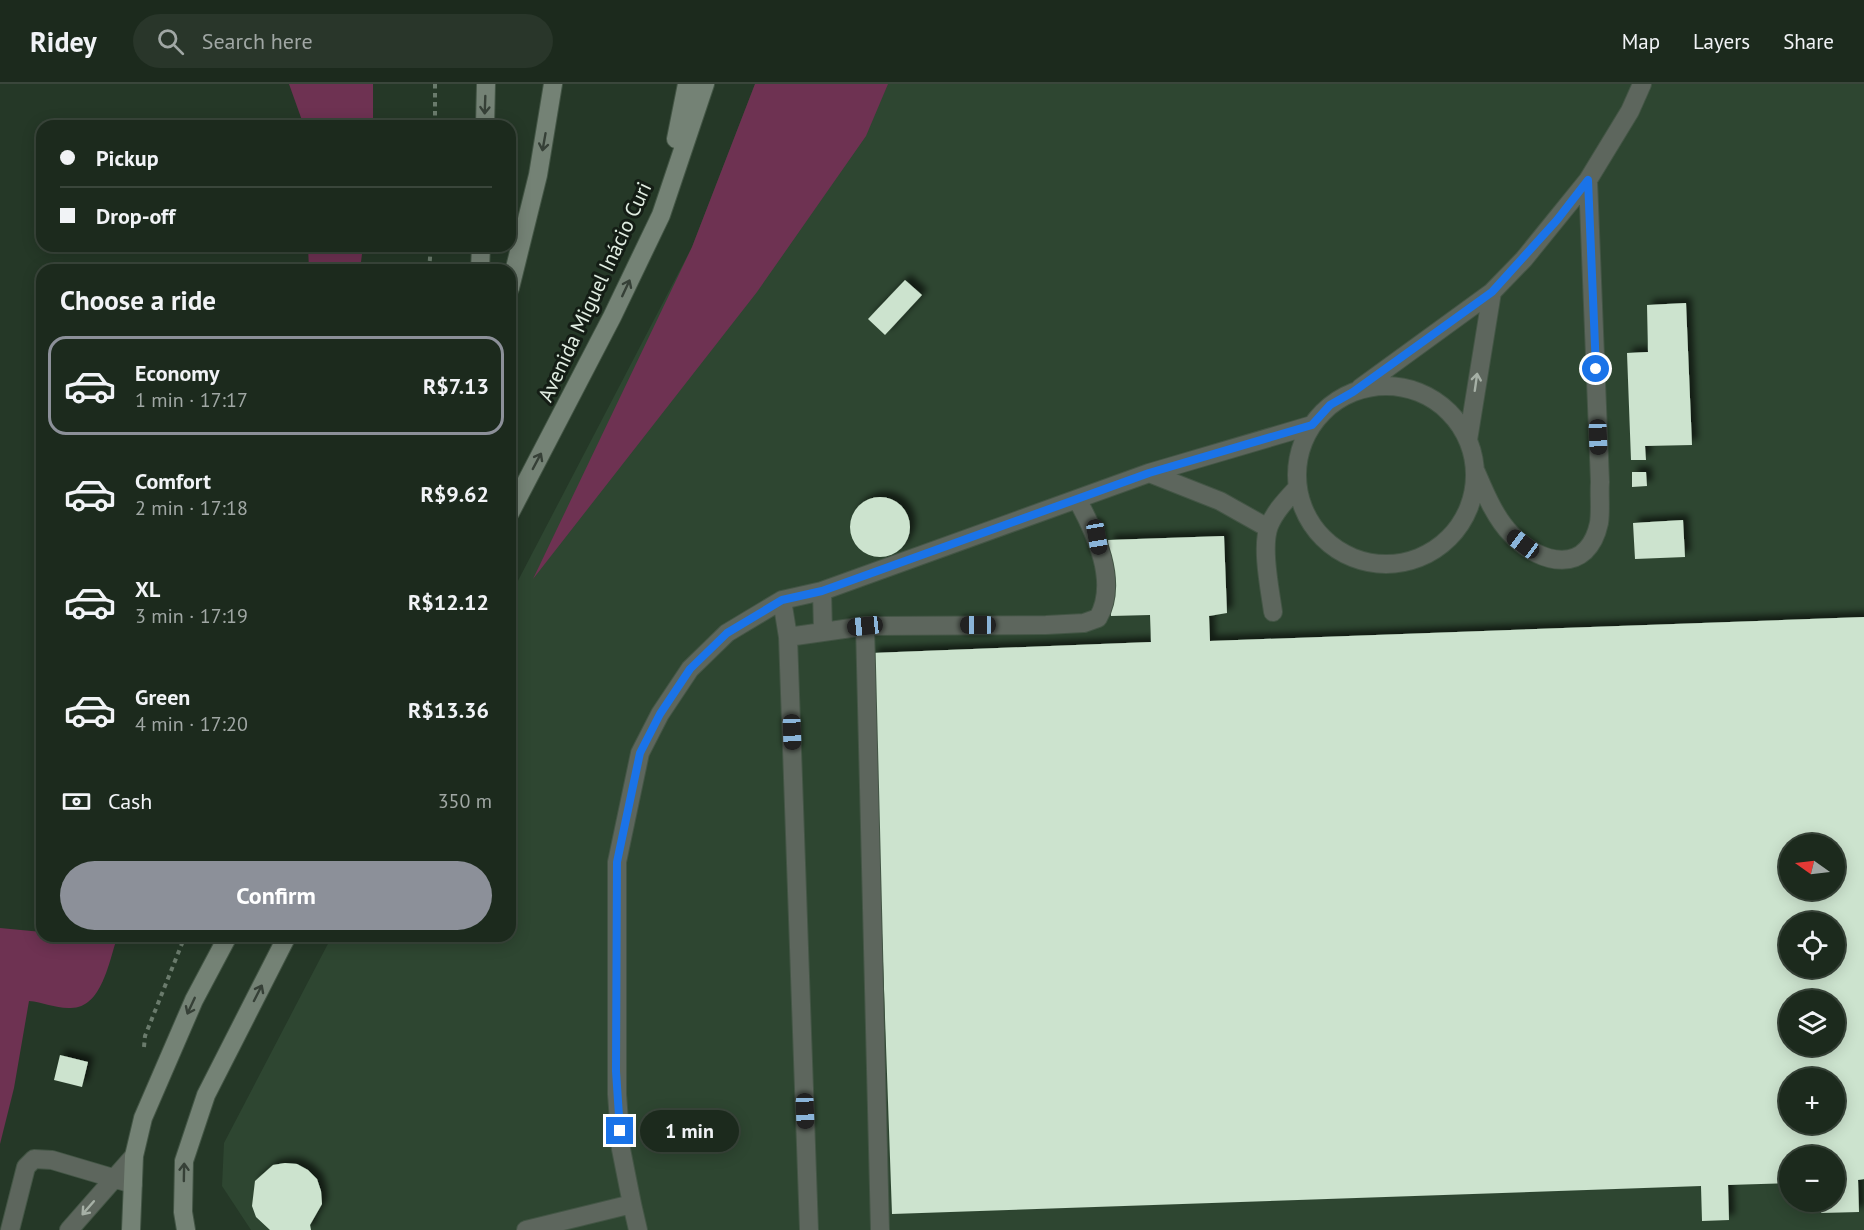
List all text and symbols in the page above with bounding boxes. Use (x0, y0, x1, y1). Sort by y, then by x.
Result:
search box (133, 14, 553, 68)
text: Ridey (30, 23, 97, 60)
icon: search (154, 25, 187, 58)
text: Search here (202, 27, 313, 55)
text: Map (1622, 28, 1660, 55)
text: Layers (1693, 28, 1750, 55)
text: Share (1783, 28, 1834, 55)
one-way arrow (480, 95, 491, 114)
one-way arrow (538, 131, 549, 151)
text: Pickup (96, 144, 159, 172)
street label: Avenida Miguel Inácio Curi (532, 178, 657, 406)
text: Drop-off (96, 202, 175, 230)
one-way arrow (622, 279, 633, 297)
text: Choose a ride (60, 283, 216, 317)
route start (1582, 355, 1609, 382)
icon: car (63, 359, 117, 413)
text: Economy (135, 359, 219, 387)
text: R$7.13 (423, 372, 489, 400)
one-way arrow (1470, 373, 1481, 393)
text: 1 min · 17:17 (135, 387, 248, 413)
car (1588, 419, 1608, 455)
one-way arrow (532, 453, 543, 471)
icon: car (63, 467, 117, 521)
text: Comfort (135, 467, 211, 495)
text: R$9.62 (420, 480, 489, 508)
text: 2 min · 17:18 (135, 495, 248, 521)
car (1085, 518, 1109, 556)
car (1503, 526, 1543, 562)
icon: car (63, 575, 117, 629)
text: XL (135, 575, 160, 603)
text: R$12.12 (408, 588, 489, 616)
text: 3 min · 17:19 (135, 603, 248, 629)
car (846, 615, 884, 637)
car (960, 616, 996, 634)
icon: car (63, 683, 117, 737)
text: Green (135, 683, 190, 711)
text: R$13.36 (408, 696, 489, 724)
text: 4 min · 17:20 (135, 711, 248, 737)
car (782, 714, 802, 750)
icon: cash (60, 785, 93, 818)
text: Cash (108, 787, 152, 815)
text: 350 m (438, 788, 492, 814)
north arrow (1779, 834, 1845, 900)
map controls (1779, 834, 1845, 1212)
button: Confirm (60, 861, 492, 930)
button: locate (1779, 912, 1845, 978)
one-way arrow (253, 984, 264, 1002)
button: layers (1779, 990, 1845, 1056)
one-way arrow (185, 997, 197, 1015)
button: + (1779, 1068, 1845, 1134)
car (795, 1093, 815, 1129)
callout: 1 min (641, 1110, 740, 1152)
route end (606, 1117, 633, 1144)
text: 1 min (665, 1118, 714, 1144)
button: − (1779, 1146, 1845, 1212)
one-way arrow (178, 1162, 189, 1182)
one-way arrow (81, 1201, 95, 1216)

